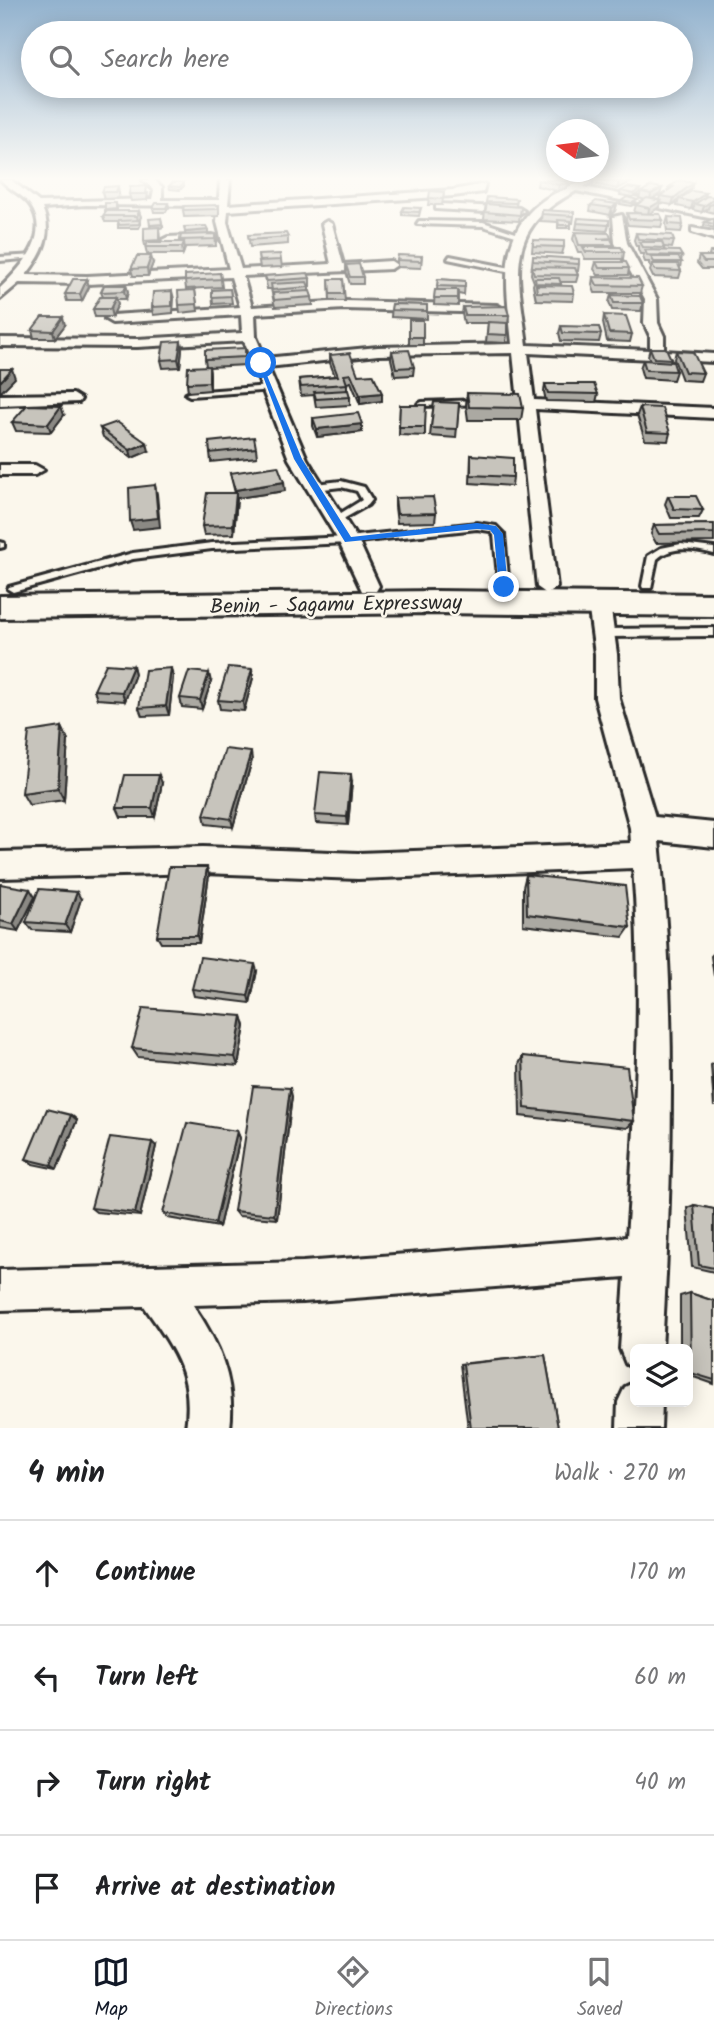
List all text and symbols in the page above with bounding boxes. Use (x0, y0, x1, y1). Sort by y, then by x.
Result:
search box (21, 21, 693, 98)
text: Search here (101, 39, 229, 81)
icon: search (45, 41, 83, 79)
north arrow (546, 119, 609, 182)
route start (245, 347, 276, 378)
route end (488, 571, 519, 602)
street label: Benin - Sagamu Expressway (210, 587, 463, 624)
map controls (630, 1344, 693, 1407)
button: layers (630, 1344, 693, 1407)
text: 4 min (28, 1450, 105, 1498)
text: Walk · 270 m (554, 1456, 686, 1492)
text: Continue (95, 1552, 196, 1594)
icon: ahead (28, 1554, 66, 1592)
text: 170 m (629, 1555, 686, 1591)
text: Turn left (95, 1657, 198, 1699)
icon: left (28, 1659, 66, 1697)
text: 60 m (634, 1660, 686, 1696)
text: Turn right (95, 1762, 211, 1804)
icon: right (28, 1764, 66, 1802)
text: 40 m (634, 1765, 686, 1801)
text: Arrive at destination (95, 1867, 335, 1909)
icon: arrive (28, 1869, 66, 1907)
tab: Map (92, 1953, 130, 2025)
tab: Directions (314, 1953, 393, 2025)
tab: Saved (577, 1953, 622, 2025)

